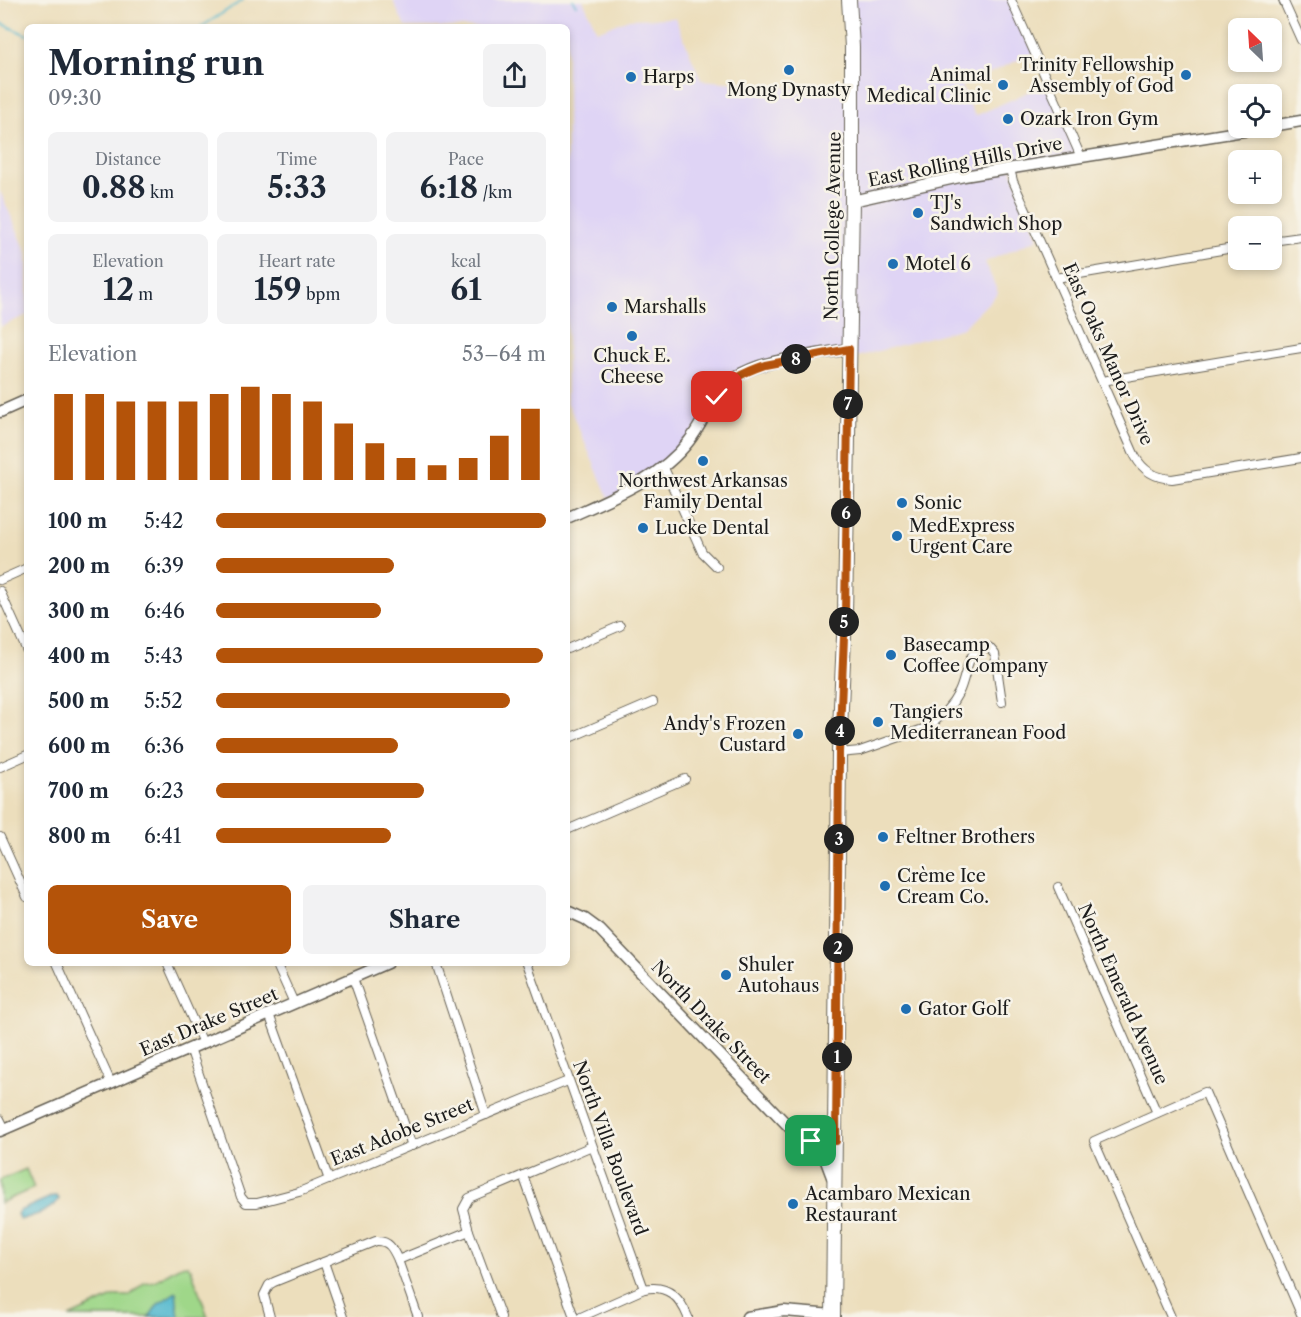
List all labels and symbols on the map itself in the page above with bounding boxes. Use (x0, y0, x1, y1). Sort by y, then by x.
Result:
north arrow (1228, 18, 1282, 72)
place label: Trinity Fellowship Assembly of God (1019, 54, 1174, 97)
marker: Mong Dynasty (782, 63, 796, 77)
place label: Animal Medical Clinic (867, 64, 991, 107)
place label: Harps (643, 66, 694, 88)
marker: Trinity Fellowship Assembly of God (1179, 68, 1193, 82)
marker: Harps (624, 70, 638, 84)
marker: Animal Medical Clinic (996, 78, 1010, 92)
place label: Mong Dynasty (727, 79, 852, 101)
place label: Ozark Iron Gym (1020, 108, 1159, 130)
marker: Ozark Iron Gym (1001, 112, 1015, 126)
street label: North College Avenue (820, 131, 846, 321)
street label: East Rolling Hills Drive (866, 132, 1064, 192)
place label: TJ's Sandwich Shop (930, 192, 1062, 235)
marker: TJ's Sandwich Shop (911, 206, 925, 220)
place label: Motel 6 (905, 253, 971, 275)
marker: Motel 6 (886, 257, 900, 271)
street label: East Oaks Manor Drive (1058, 260, 1158, 448)
place label: Marshalls (624, 296, 706, 318)
marker: Marshalls (605, 300, 619, 314)
marker: Chuck E. Cheese (625, 329, 639, 343)
pin: 8 (781, 344, 811, 374)
place label: Chuck E. Cheese (593, 345, 671, 388)
pin (691, 371, 742, 422)
pin: 7 (833, 389, 863, 419)
marker: Northwest Arkansas Family Dental (696, 454, 710, 468)
place label: Northwest Arkansas Family Dental (618, 470, 788, 513)
place label: Sonic (914, 492, 962, 514)
marker: Sonic (895, 496, 909, 510)
pin: 6 (831, 498, 861, 528)
place label: MedExpress Urgent Care (909, 515, 1015, 558)
place label: Lucke Dental (655, 517, 769, 539)
marker: Lucke Dental (636, 521, 650, 535)
marker: MedExpress Urgent Care (890, 529, 904, 543)
pin: 5 (829, 607, 859, 637)
place label: Basecamp Coffee Company (903, 634, 1049, 677)
marker: Basecamp Coffee Company (884, 648, 898, 662)
place label: Tangiers Mediterranean Food (890, 701, 1066, 744)
place label: Andy's Frozen Custard (663, 713, 786, 756)
marker: Tangiers Mediterranean Food (871, 715, 885, 729)
pin: 4 (825, 716, 855, 746)
marker: Andy's Frozen Custard (791, 727, 805, 741)
pin: 3 (824, 824, 854, 854)
place label: Feltner Brothers (895, 826, 1035, 848)
marker: Feltner Brothers (876, 830, 890, 844)
place label: Crème Ice Cream Co. (897, 865, 989, 908)
marker: Crème Ice Cream Co. (878, 879, 892, 893)
street label: North Emerald Avenue (1073, 900, 1173, 1088)
pin: 2 (823, 933, 853, 963)
place label: Shuler Autohaus (737, 954, 819, 997)
street label: North Drake Street (647, 956, 776, 1089)
marker: Shuler Autohaus (719, 968, 733, 982)
street label: East Drake Street (137, 983, 282, 1061)
place label: Gator Golf (918, 998, 1011, 1020)
marker: Gator Golf (899, 1002, 913, 1016)
pin: 1 (822, 1042, 852, 1072)
street label: North Villa Boulevard (568, 1057, 652, 1239)
street label: East Adobe Street (327, 1093, 477, 1171)
pin (785, 1115, 836, 1166)
place label: Acambaro Mexican Restaurant (804, 1183, 971, 1226)
marker: Acambaro Mexican Restaurant (786, 1197, 800, 1211)

